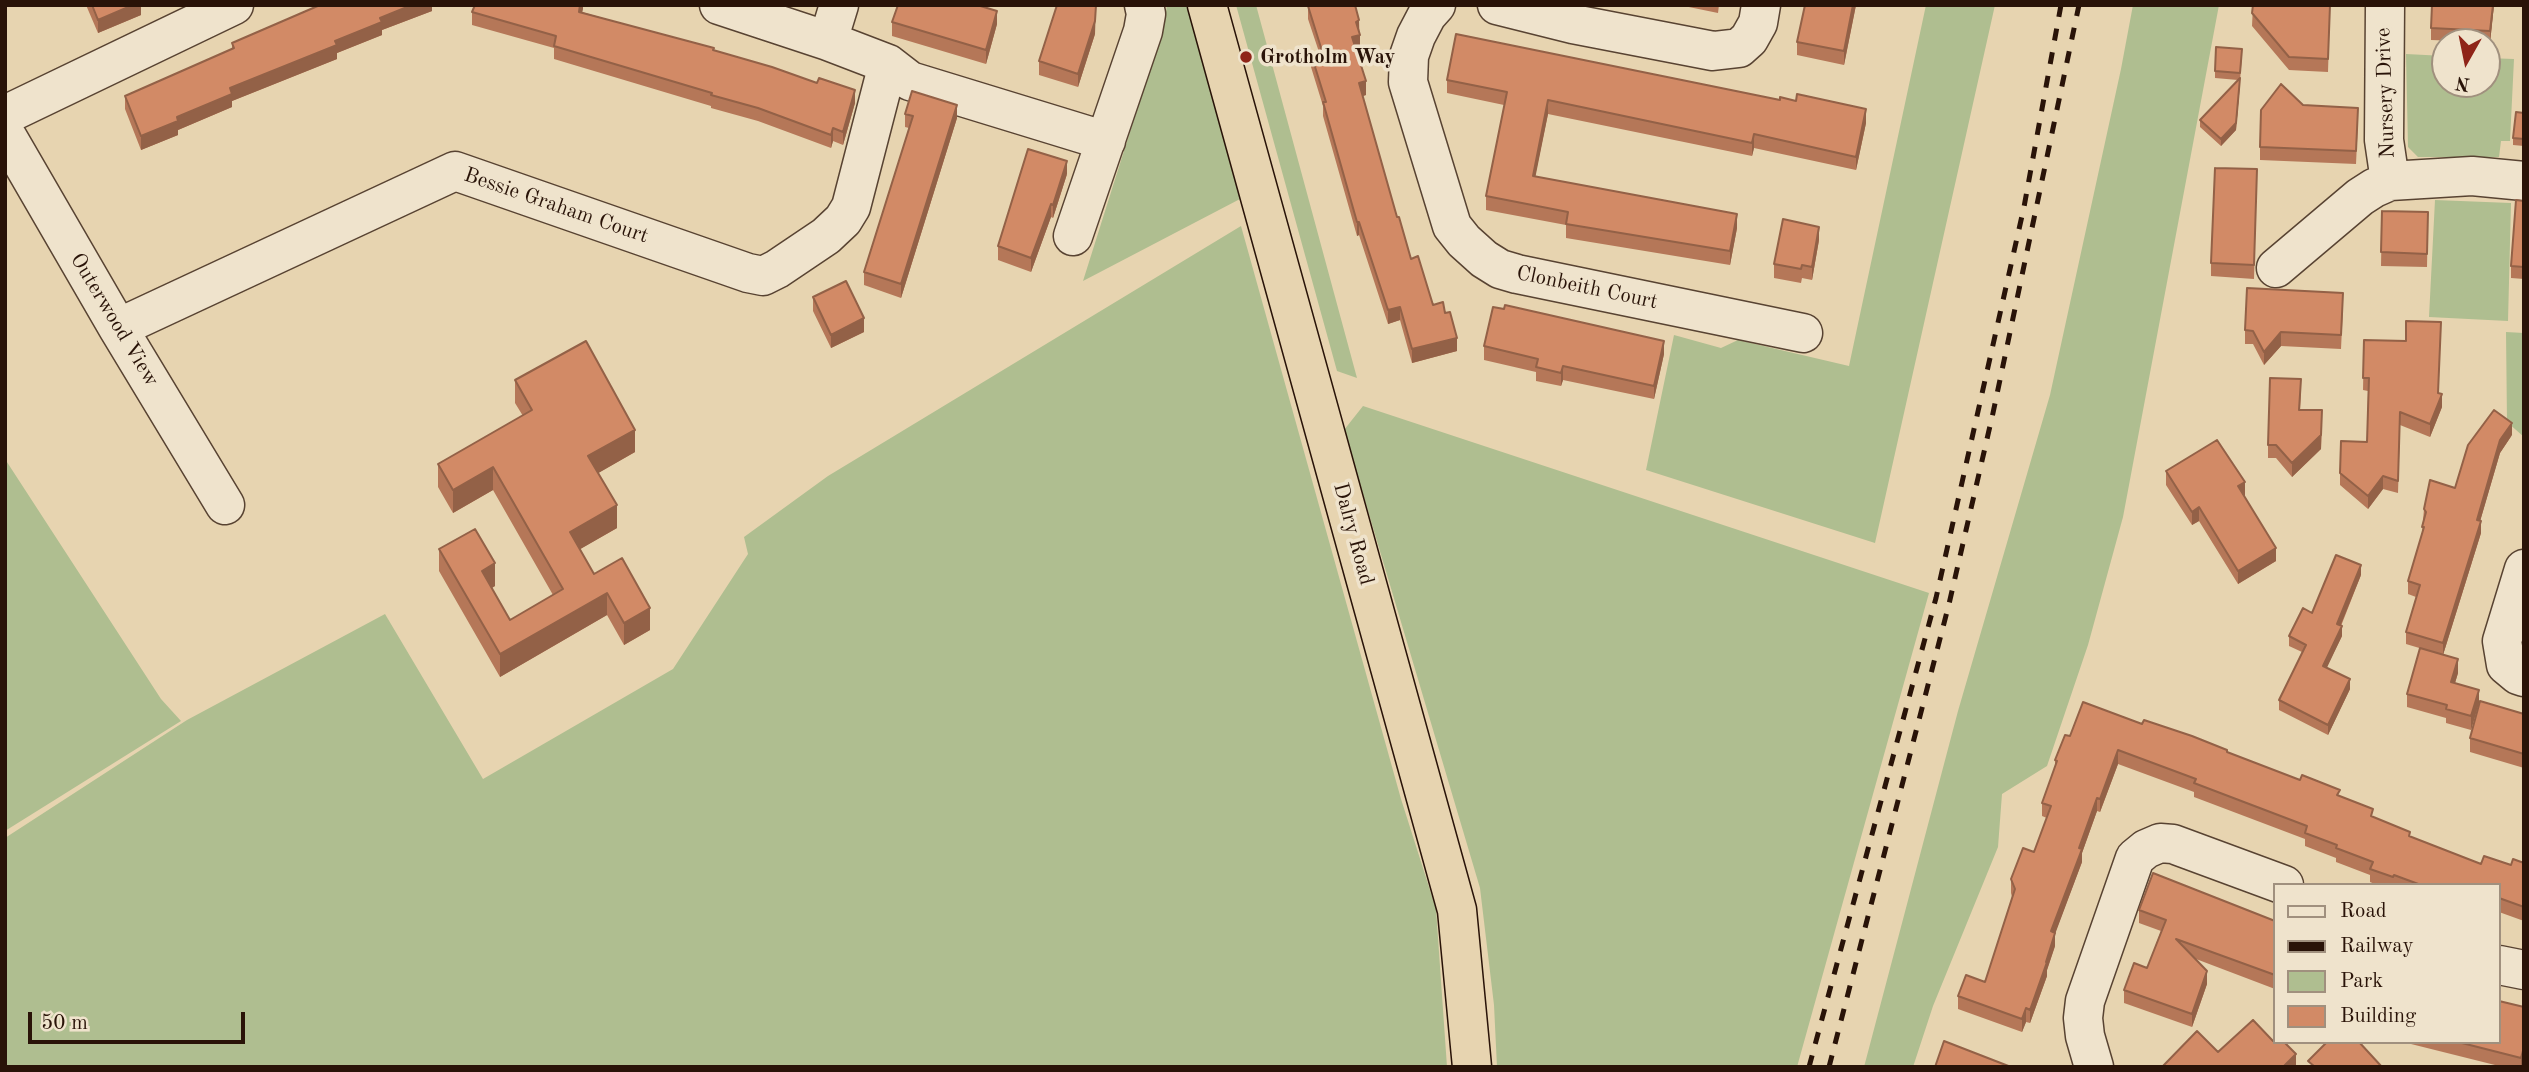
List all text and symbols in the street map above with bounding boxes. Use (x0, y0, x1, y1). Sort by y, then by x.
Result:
street label: Nursery Drive (2371, 27, 2401, 159)
north arrow (2431, 28, 2501, 98)
place label: Grotholm Way (1260, 44, 1396, 70)
marker: Grotholm Way (1238, 49, 1254, 65)
text: N (2454, 72, 2472, 93)
street label: Bessie Graham Court (460, 163, 652, 249)
street label: Outerwood View (64, 249, 164, 391)
street label: Clonbeith Court (1514, 261, 1660, 315)
street label: Dalry Road (1327, 480, 1379, 588)
legend (2274, 883, 2501, 1044)
text: Road (2340, 901, 2387, 922)
text: Railway (2340, 936, 2414, 957)
text: Park (2340, 971, 2383, 992)
scale bar (32, 998, 248, 1042)
text: Building (2340, 1006, 2416, 1027)
text: 50 m (41, 1013, 88, 1034)

